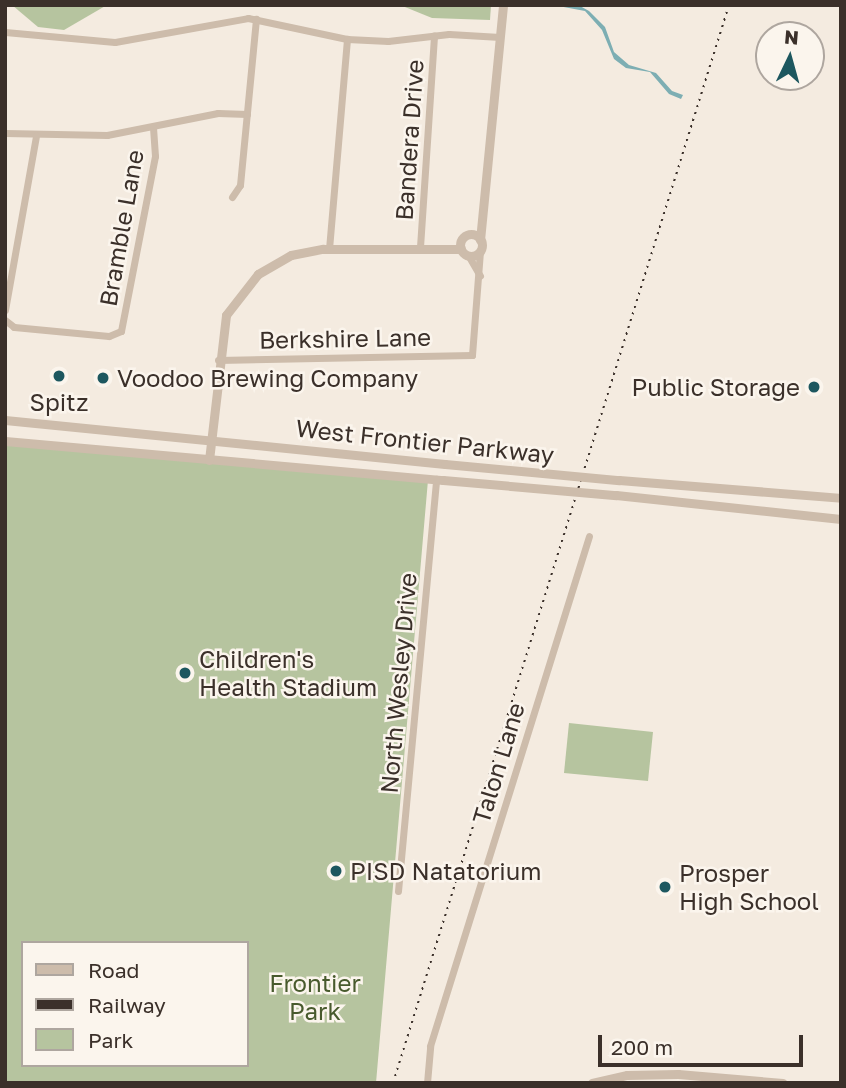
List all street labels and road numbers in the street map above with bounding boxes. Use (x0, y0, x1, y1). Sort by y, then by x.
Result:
street label: Bandera Drive (389, 59, 429, 221)
street label: Bramble Lane (93, 148, 149, 308)
street label: Berkshire Lane (259, 322, 431, 354)
street label: West Frontier Parkway (294, 413, 556, 469)
street label: North Wesley Drive (374, 571, 422, 795)
street label: Talon Lane (466, 699, 530, 827)

